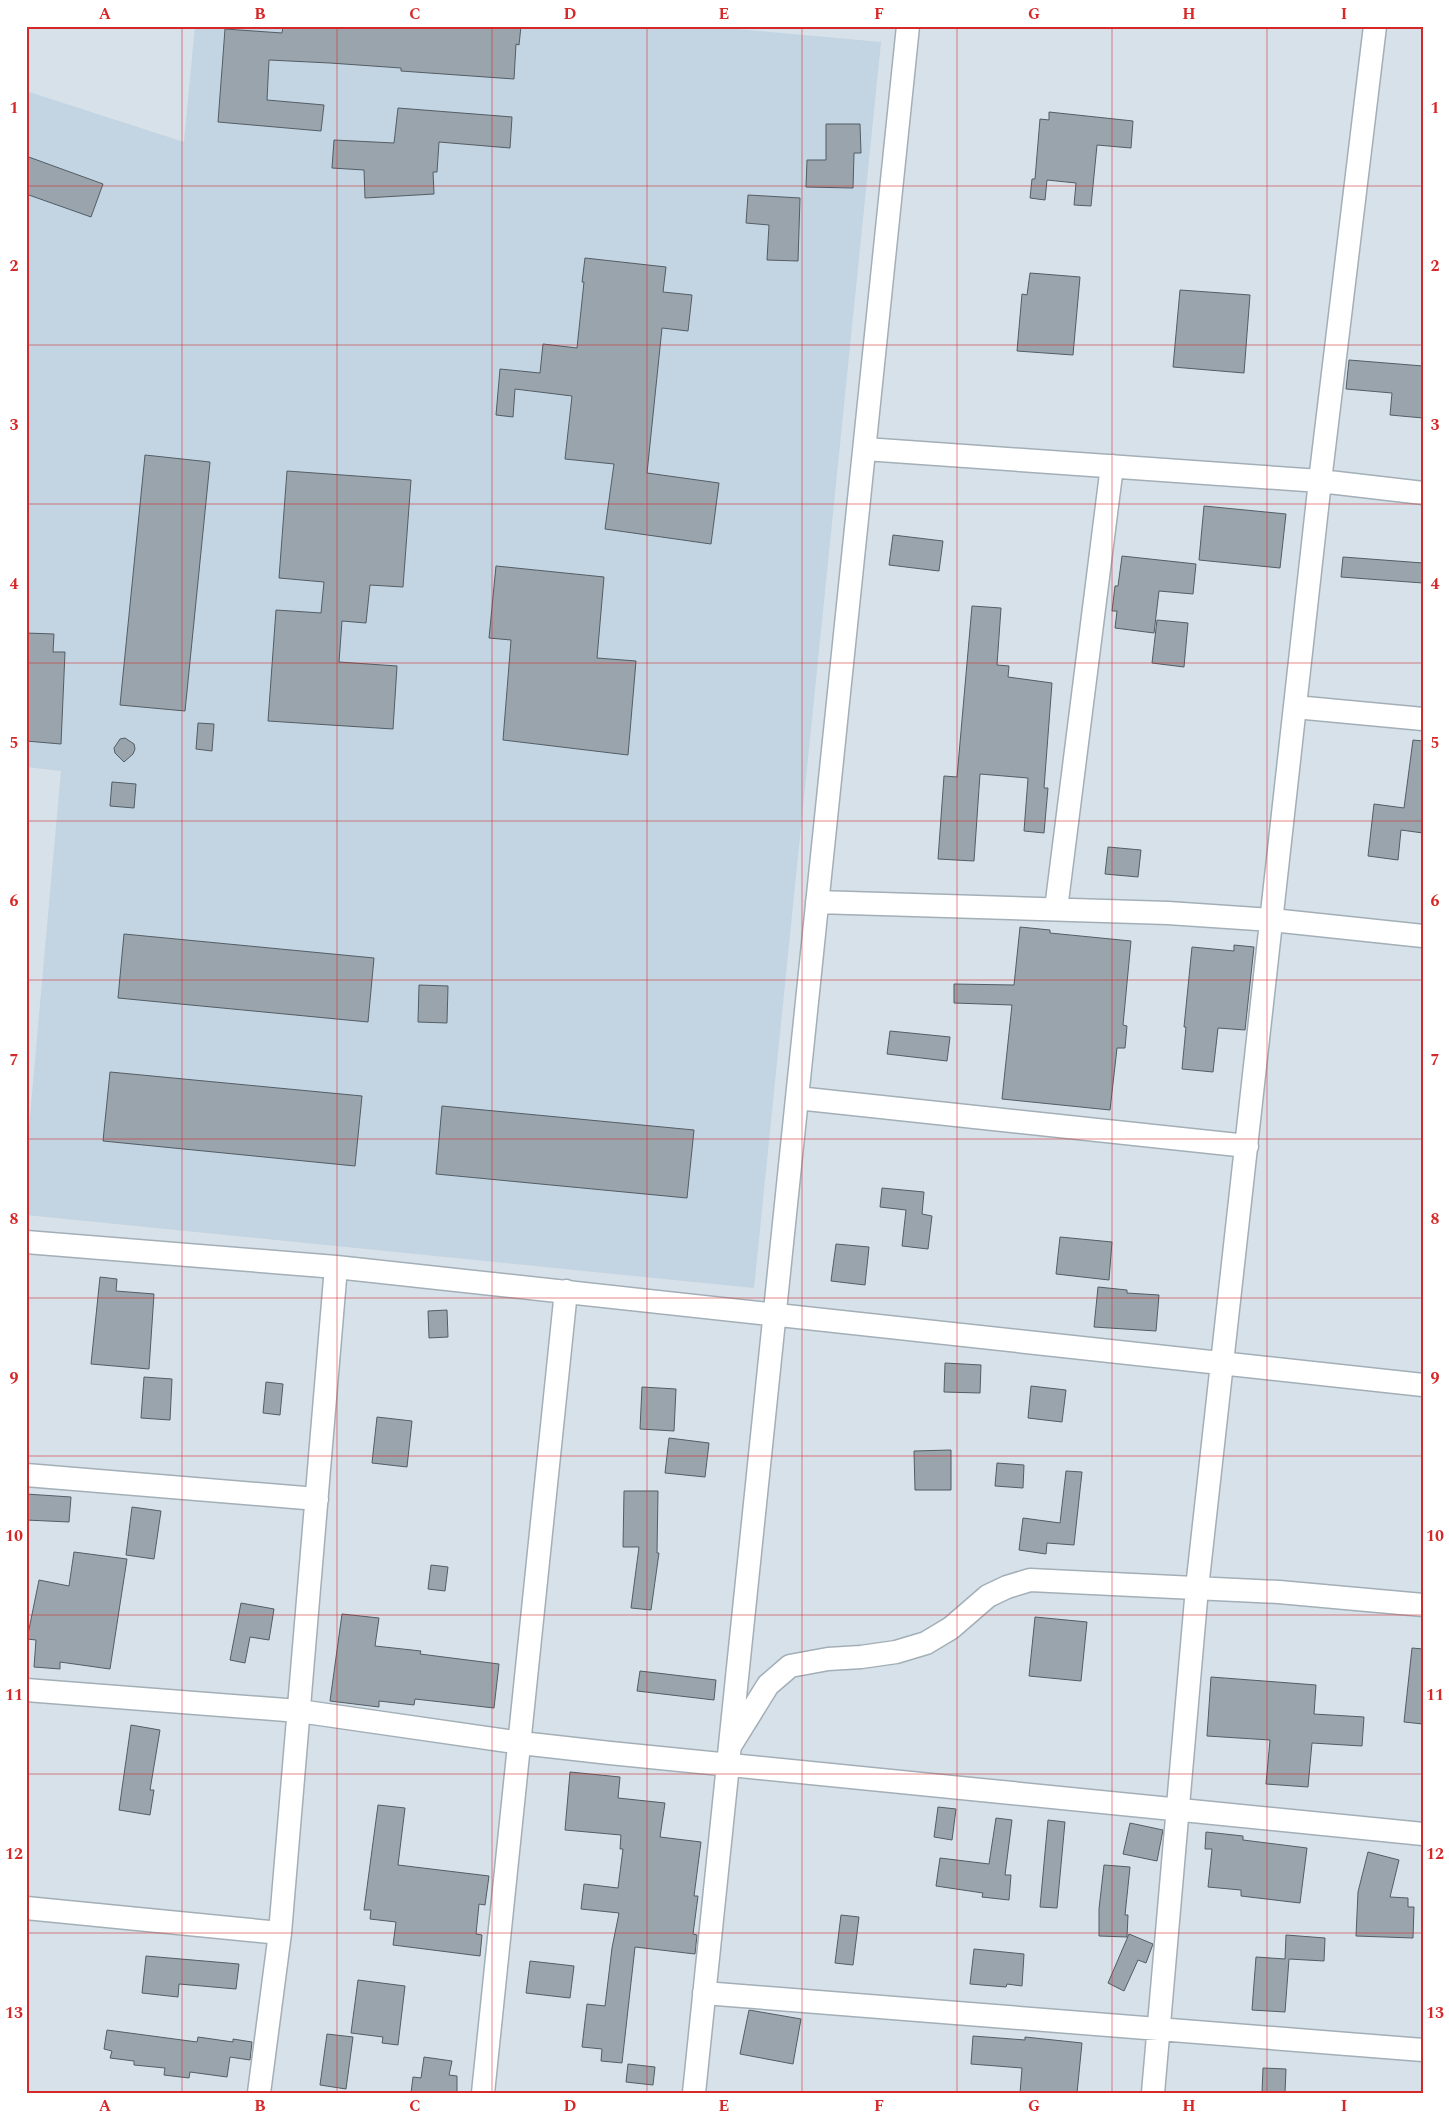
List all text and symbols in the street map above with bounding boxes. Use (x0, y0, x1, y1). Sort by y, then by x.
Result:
text: A (99, 2, 112, 26)
text: B (254, 2, 266, 26)
text: C (409, 2, 421, 26)
text: D (564, 2, 577, 26)
text: E (719, 2, 729, 26)
text: F (874, 2, 884, 26)
text: G (1028, 2, 1040, 26)
text: H (1182, 2, 1196, 26)
text: I (1341, 2, 1347, 26)
text: 1 (10, 96, 18, 120)
text: 1 (1431, 96, 1439, 120)
text: 2 (10, 254, 19, 278)
text: 2 (1431, 254, 1440, 278)
text: 3 (10, 413, 19, 437)
text: 3 (1431, 413, 1440, 437)
text: 4 (10, 572, 19, 596)
text: 4 (1431, 572, 1440, 596)
text: 5 (10, 731, 18, 755)
text: 5 (1431, 731, 1439, 755)
text: 6 (10, 889, 19, 913)
text: 6 (1431, 889, 1440, 913)
text: 7 (10, 1048, 19, 1072)
text: 7 (1431, 1048, 1440, 1072)
text: 8 (10, 1207, 19, 1231)
text: 8 (1431, 1207, 1440, 1231)
text: 9 (10, 1366, 19, 1390)
text: 9 (1431, 1366, 1440, 1390)
text: 10 (5, 1524, 23, 1548)
text: 10 (1426, 1524, 1444, 1548)
text: 11 (5, 1683, 23, 1707)
text: 11 (1426, 1683, 1444, 1707)
text: 12 (5, 1842, 23, 1866)
text: 12 (1426, 1842, 1444, 1866)
text: 13 (5, 2001, 23, 2025)
text: 13 (1426, 2001, 1444, 2025)
text: A (99, 2094, 112, 2118)
text: B (254, 2094, 266, 2118)
text: C (409, 2094, 421, 2118)
text: D (564, 2094, 577, 2118)
text: E (719, 2094, 729, 2118)
text: F (874, 2094, 884, 2118)
text: G (1028, 2094, 1040, 2118)
text: H (1182, 2094, 1196, 2118)
text: I (1341, 2094, 1347, 2118)

